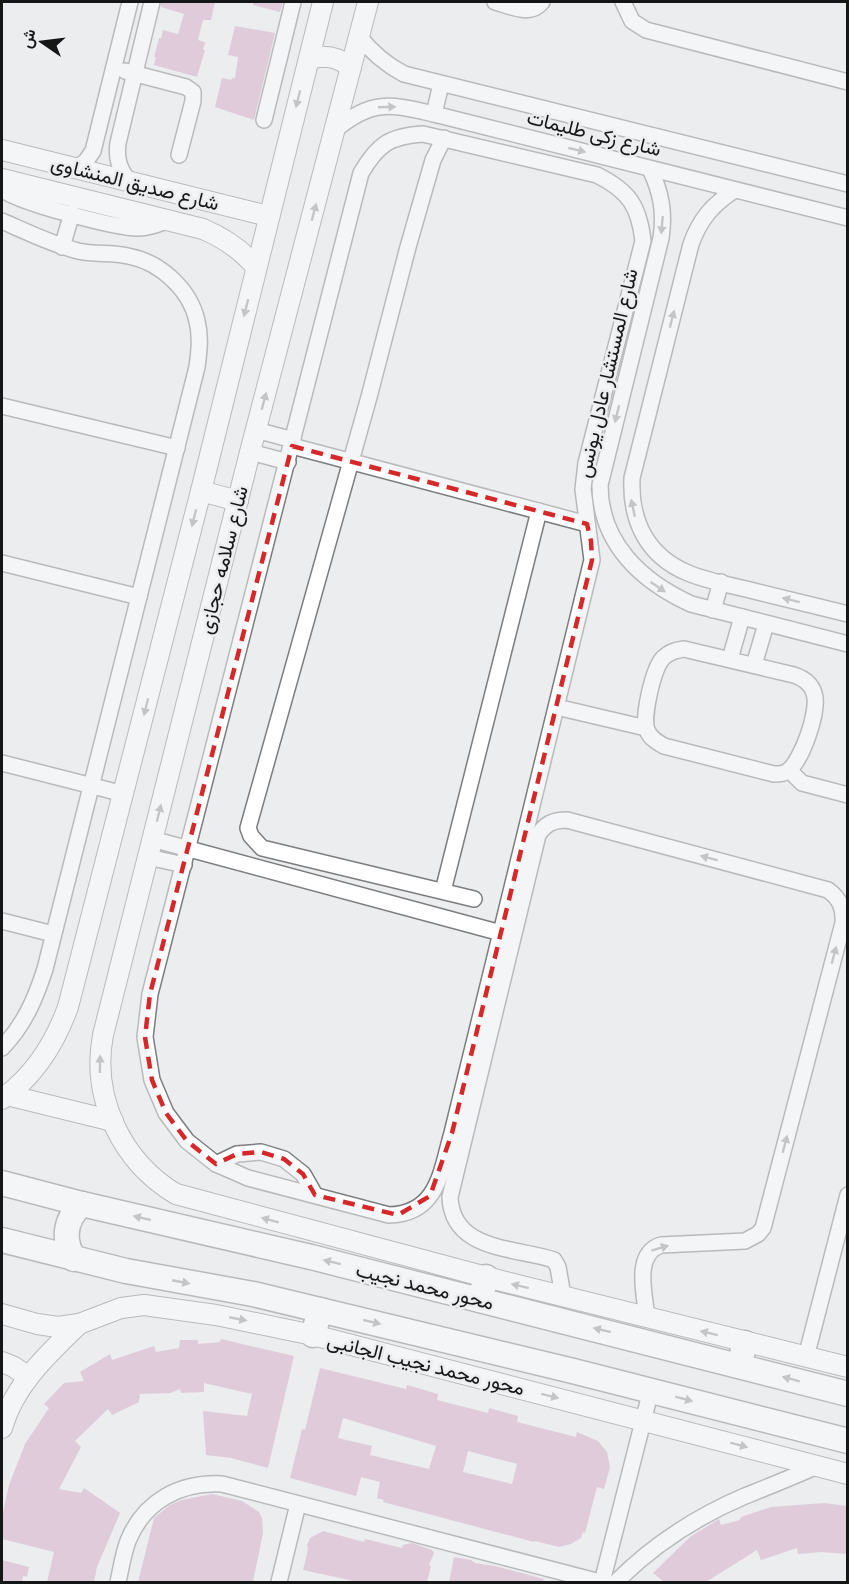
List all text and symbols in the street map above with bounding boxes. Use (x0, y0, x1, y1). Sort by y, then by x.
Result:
north arrow (12, 12, 72, 72)
text: ش (16, 27, 39, 50)
one-way arrow (293, 90, 303, 108)
one-way arrow (378, 102, 397, 112)
street label: شارع زكى طليمات (524, 106, 663, 163)
one-way arrow (568, 146, 586, 155)
street label: شارع صديق المنشاوى (48, 151, 221, 217)
one-way arrow (309, 203, 319, 221)
one-way arrow (657, 215, 667, 234)
street label: شارع المستشار عادل يونس (572, 266, 645, 480)
one-way arrow (240, 299, 250, 318)
one-way arrow (668, 309, 677, 327)
one-way arrow (260, 391, 269, 409)
one-way arrow (611, 405, 621, 423)
street label: شارع سلامه حجازى (194, 484, 255, 637)
one-way arrow (628, 499, 638, 518)
one-way arrow (189, 509, 199, 527)
one-way arrow (650, 581, 666, 592)
one-way arrow (782, 595, 800, 604)
one-way arrow (141, 698, 151, 716)
one-way arrow (154, 804, 164, 823)
one-way arrow (700, 853, 718, 863)
one-way arrow (830, 946, 840, 965)
one-way arrow (95, 1055, 105, 1074)
one-way arrow (781, 1135, 791, 1153)
one-way arrow (132, 1212, 151, 1222)
one-way arrow (261, 1214, 280, 1224)
one-way arrow (651, 1243, 669, 1252)
one-way arrow (322, 1257, 340, 1266)
street label: محور محمد نجيب (353, 1258, 496, 1316)
one-way arrow (172, 1278, 191, 1287)
one-way arrow (511, 1280, 529, 1290)
one-way arrow (229, 1315, 248, 1324)
one-way arrow (363, 1318, 381, 1328)
one-way arrow (593, 1325, 611, 1335)
one-way arrow (700, 1328, 718, 1338)
street label: محور محمد نجيب الجانبى (325, 1329, 527, 1401)
one-way arrow (782, 1374, 800, 1383)
one-way arrow (541, 1392, 559, 1402)
one-way arrow (675, 1395, 693, 1404)
one-way arrow (730, 1441, 748, 1451)

